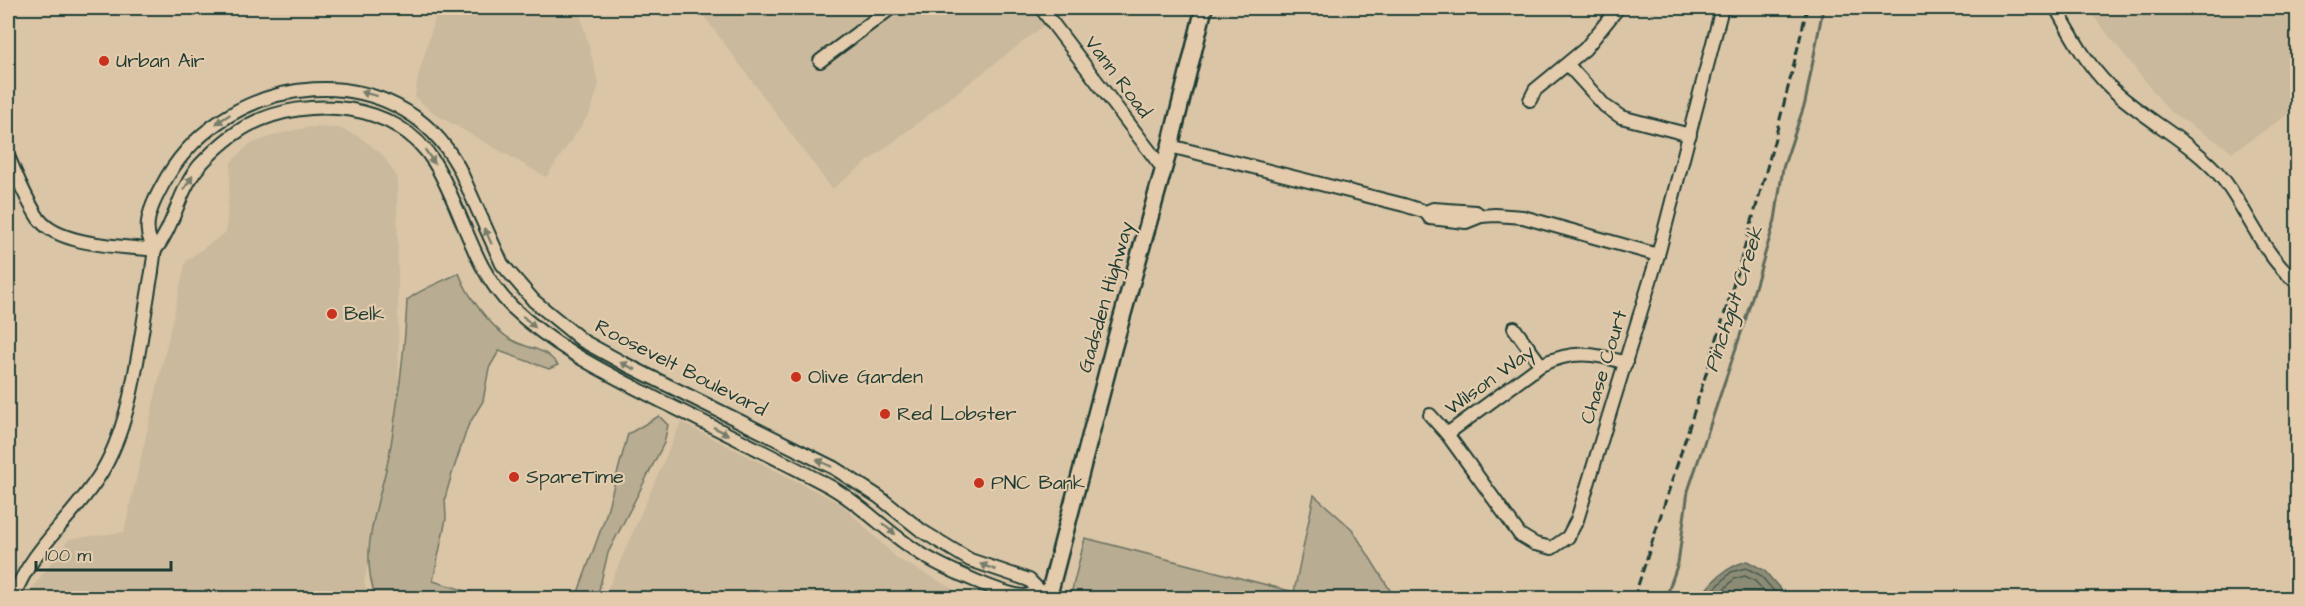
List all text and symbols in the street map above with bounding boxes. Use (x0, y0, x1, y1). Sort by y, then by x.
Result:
street label: Vann Road (1078, 30, 1158, 124)
place label: Urban Air (116, 47, 205, 75)
marker: Urban Air (97, 54, 111, 68)
one-way arrow (360, 88, 378, 98)
one-way arrow (216, 113, 232, 125)
one-way arrow (424, 149, 435, 165)
one-way arrow (182, 175, 194, 191)
street label: Gadsden Highway (1071, 218, 1142, 376)
water label: Pinchgut Creek (1697, 222, 1772, 376)
one-way arrow (484, 227, 493, 244)
place label: Belk (344, 300, 384, 328)
marker: Belk (325, 307, 339, 321)
street label: Chase Court (1573, 307, 1635, 427)
street label: Roosevelt Boulevard (590, 313, 772, 423)
one-way arrow (521, 315, 536, 328)
street label: Wilson Way (1440, 338, 1541, 423)
one-way arrow (620, 361, 637, 370)
place label: Olive Garden (808, 363, 923, 391)
marker: Olive Garden (789, 370, 803, 384)
place label: Red Lobster (897, 400, 1017, 428)
marker: Red Lobster (878, 407, 892, 421)
one-way arrow (712, 427, 729, 436)
one-way arrow (816, 459, 833, 468)
place label: SpareTime (526, 463, 624, 491)
place label: PNC Bank (991, 469, 1085, 497)
marker: SpareTime (507, 470, 521, 484)
marker: PNC Bank (972, 476, 986, 490)
one-way arrow (881, 522, 896, 535)
scale bar (36, 534, 171, 572)
text: 100 m (45, 543, 91, 568)
one-way arrow (979, 562, 997, 572)

